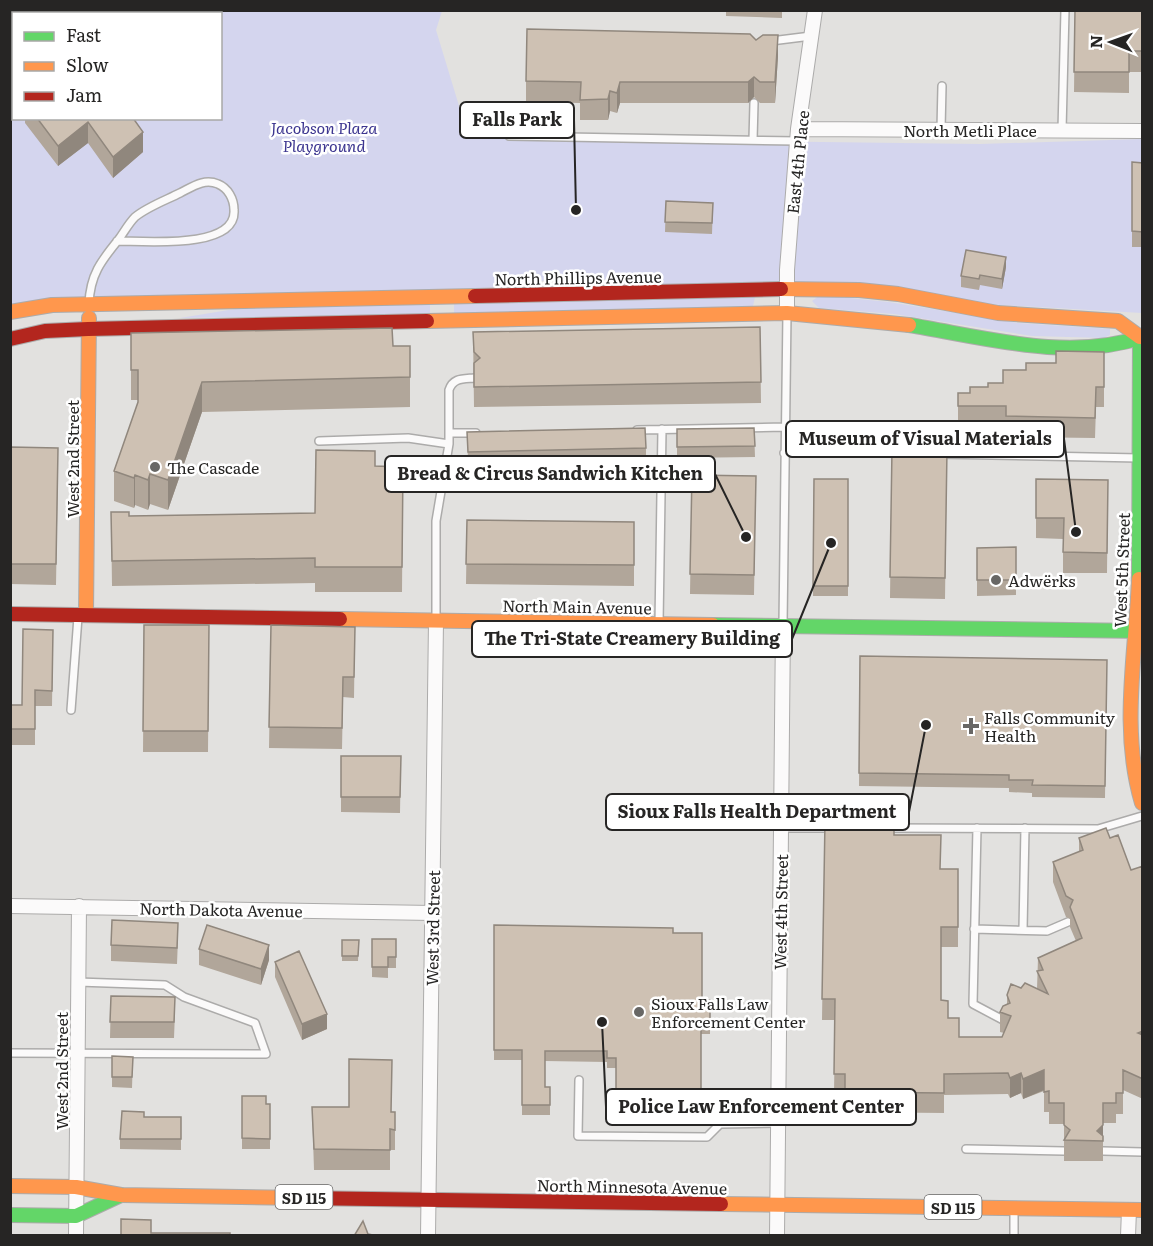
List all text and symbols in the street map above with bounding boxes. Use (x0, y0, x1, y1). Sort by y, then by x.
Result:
legend (12, 12, 222, 120)
north arrow (1081, 12, 1141, 72)
text: Fast (66, 21, 102, 48)
text: N (1083, 35, 1107, 49)
text: Slow (66, 51, 109, 78)
text: Jam (66, 81, 102, 108)
callout: Falls Park (460, 102, 574, 138)
text: Falls Park (472, 105, 563, 132)
street label: East 4th Place (780, 109, 814, 215)
park label: Jacobson Plaza Playground (271, 115, 378, 157)
street label: North Metli Place (903, 118, 1037, 142)
street label: North Phillips Avenue (494, 264, 662, 290)
street label: West 2nd Street (60, 399, 84, 518)
callout: Museum of Visual Materials (786, 421, 1064, 457)
text: Museum of Visual Materials (798, 424, 1052, 451)
place label: The Cascade (167, 455, 259, 479)
callout: Bread & Circus Sandwich Kitchen (385, 456, 715, 492)
text: Bread & Circus Sandwich Kitchen (397, 459, 703, 486)
marker: The Cascade (148, 460, 162, 474)
street label: West 5th Street (1107, 512, 1135, 628)
place label: Adwёrks (1008, 568, 1076, 592)
marker: Adwёrks (989, 573, 1003, 587)
street label: North Main Avenue (502, 593, 652, 619)
callout: The Tri-State Creamery Building (472, 621, 792, 657)
text: The Tri-State Creamery Building (484, 624, 781, 651)
place label: Falls Community Health (984, 705, 1116, 747)
marker: Falls Community Health (962, 717, 980, 735)
callout: Sioux Falls Health Department (606, 794, 909, 830)
text: Sioux Falls Health Department (617, 797, 897, 824)
street label: West 4th Street (767, 853, 793, 970)
street label: West 3rd Street (419, 869, 445, 986)
street label: North Dakota Avenue (139, 896, 303, 922)
place label: Sioux Falls Law Enforcement Center (651, 991, 806, 1033)
marker: Sioux Falls Law Enforcement Center (632, 1005, 646, 1019)
street label: West 2nd Street (49, 1011, 73, 1130)
callout: Police Law Enforcement Center (606, 1089, 916, 1125)
text: Police Law Enforcement Center (618, 1092, 904, 1119)
street label: North Minnesota Avenue (537, 1172, 727, 1200)
road number: SD 115 (276, 1185, 332, 1209)
road number: SD 115 (924, 1195, 982, 1219)

